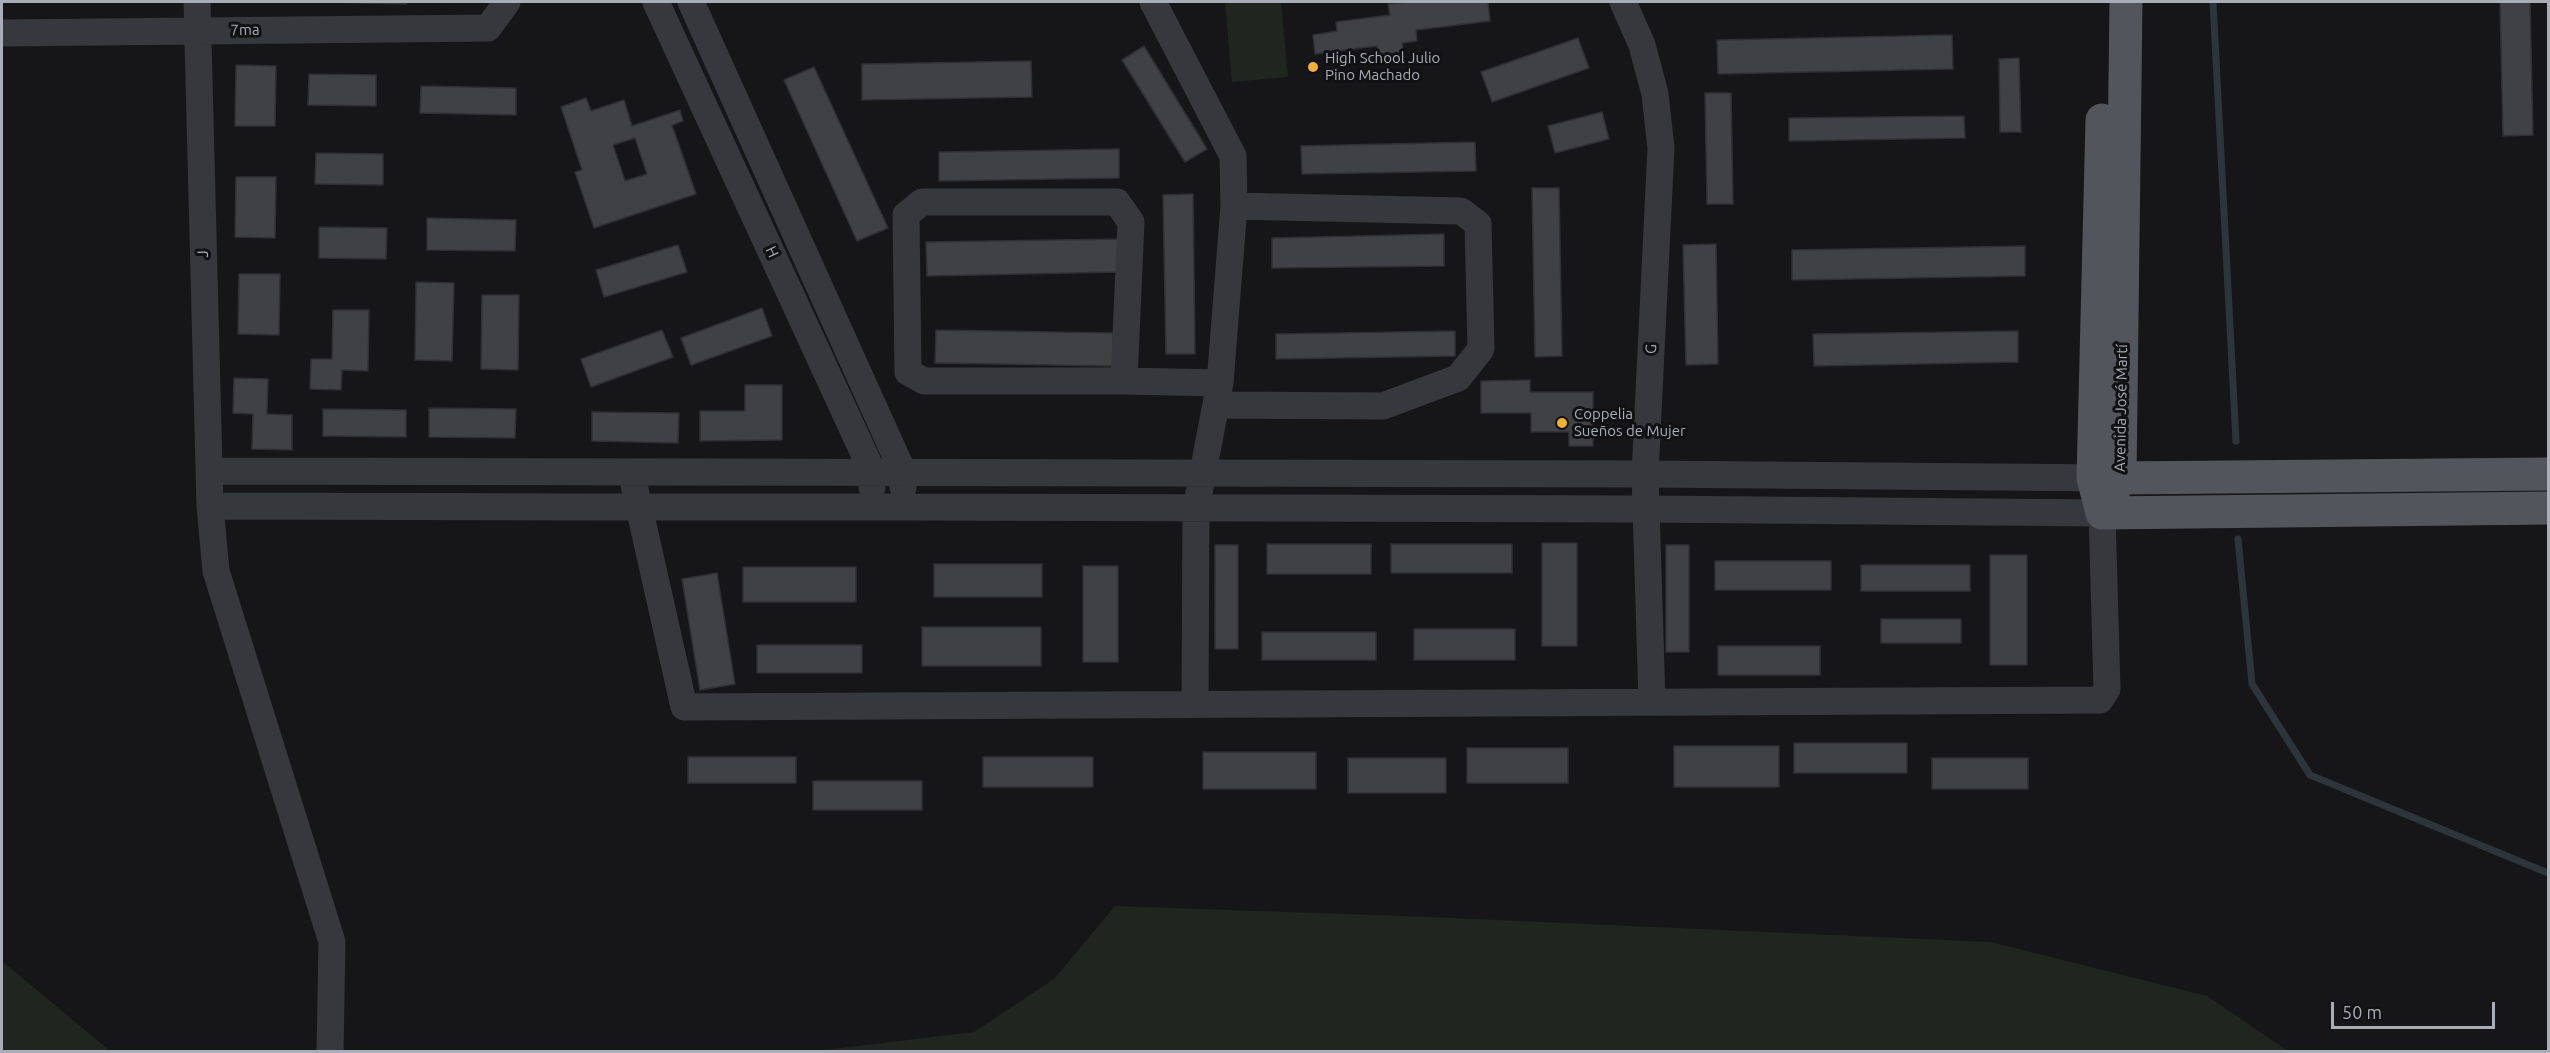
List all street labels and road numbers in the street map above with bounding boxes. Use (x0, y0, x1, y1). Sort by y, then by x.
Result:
street label: 7ma (230, 21, 260, 39)
street label: H (762, 243, 782, 261)
street label: J (194, 250, 212, 258)
street label: G (1642, 344, 1660, 354)
street label: Avenida José Martí (2111, 344, 2131, 472)

